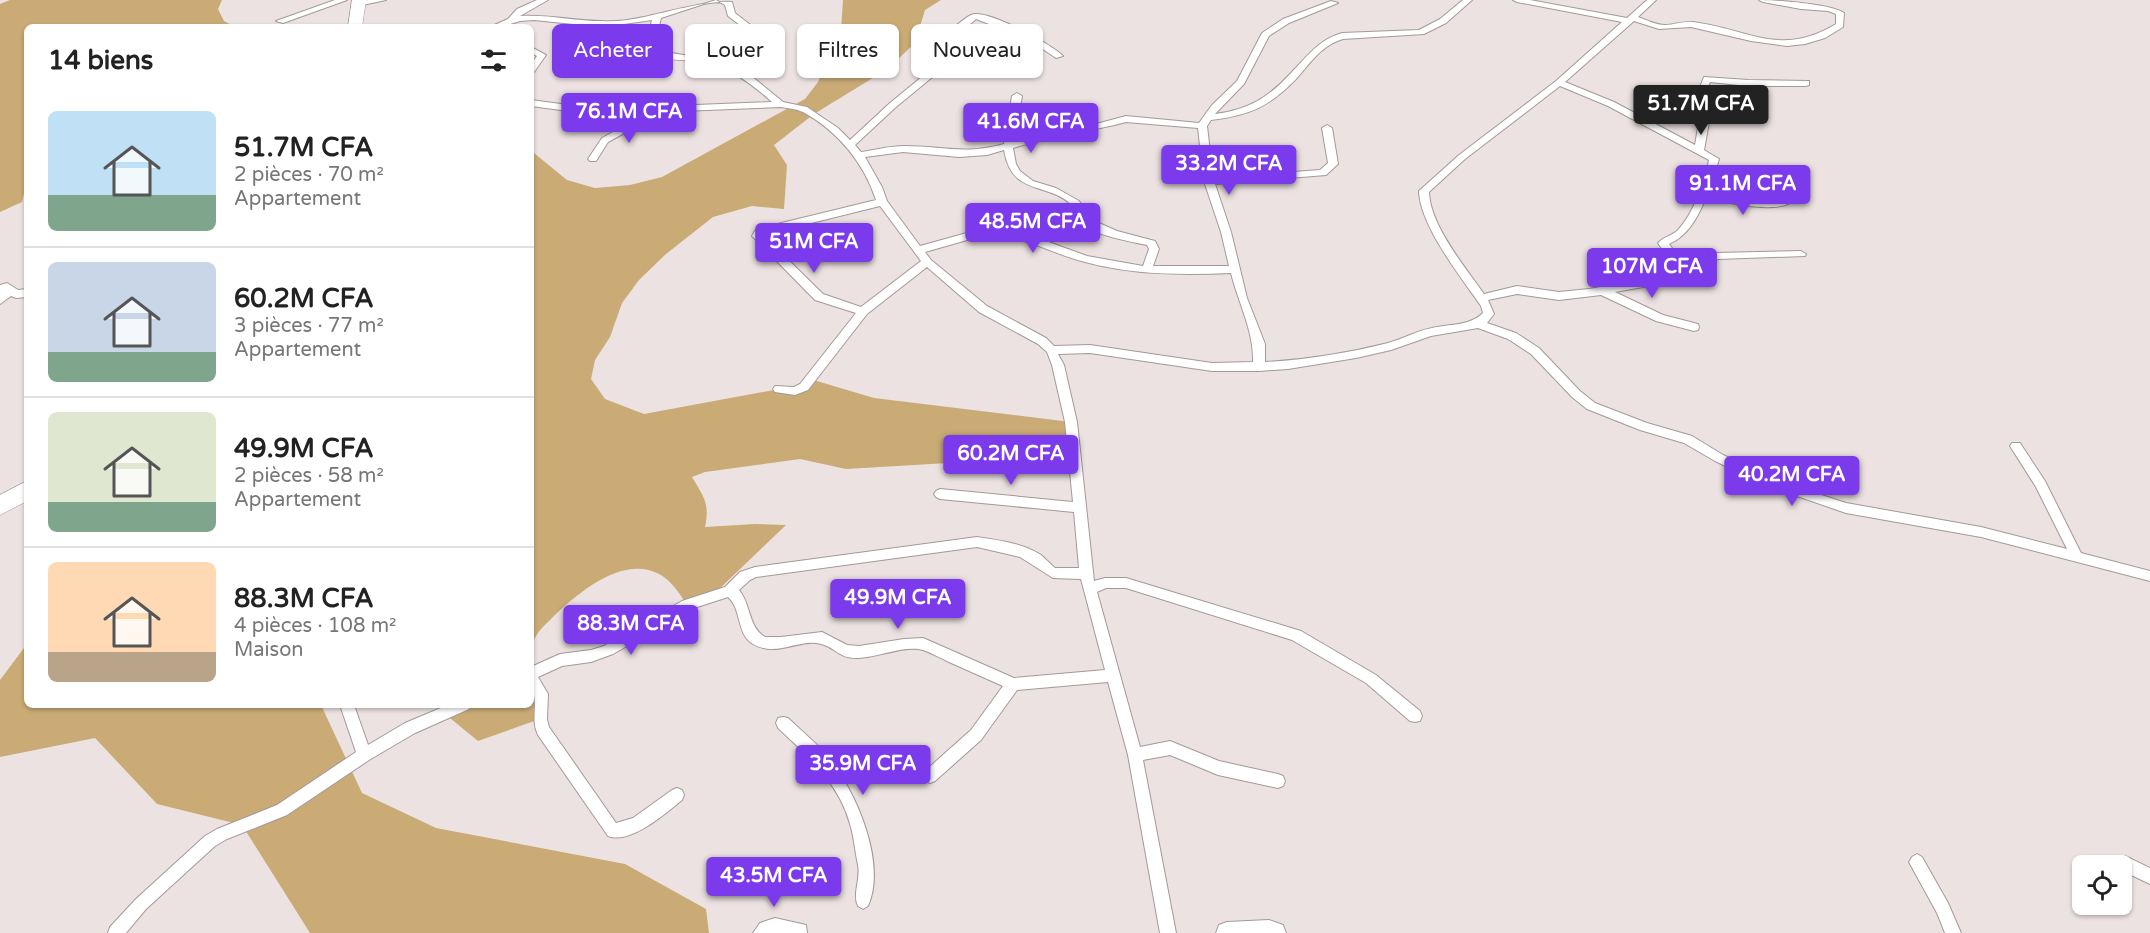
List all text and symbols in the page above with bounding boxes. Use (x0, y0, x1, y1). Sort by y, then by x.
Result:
chip: Acheter (552, 24, 673, 78)
chip: Louer (685, 24, 785, 78)
chip: Filtres (797, 24, 899, 78)
chip: Nouveau (911, 24, 1043, 78)
icon: filters (477, 44, 510, 77)
text: 14 biens (48, 45, 153, 76)
pin: 51.7M CFA (1632, 85, 1770, 136)
text: 51.7M CFA (1647, 92, 1755, 116)
pin: 76.1M CFA (560, 93, 698, 144)
text: 76.1M CFA (575, 100, 683, 124)
pin: 41.6M CFA (962, 103, 1100, 154)
text: 41.6M CFA (977, 110, 1085, 134)
text: 51.7M CFA (234, 132, 373, 163)
icon: home (96, 135, 168, 207)
pin: 33.2M CFA (1160, 145, 1298, 196)
text: 33.2M CFA (1175, 152, 1283, 176)
text: 2 pièces · 70 m² (234, 163, 384, 187)
pin: 91.1M CFA (1674, 165, 1812, 216)
text: 91.1M CFA (1689, 172, 1797, 196)
text: Appartement (234, 187, 361, 211)
pin: 48.5M CFA (964, 203, 1102, 254)
text: 48.5M CFA (979, 210, 1087, 234)
pin: 51M CFA (759, 223, 869, 274)
text: 51M CFA (769, 230, 859, 254)
pin: 107M CFA (1590, 248, 1714, 299)
text: 107M CFA (1601, 255, 1703, 279)
text: 60.2M CFA (234, 283, 374, 314)
icon: home (96, 286, 168, 358)
text: 3 pièces · 77 m² (234, 314, 384, 338)
text: Appartement (234, 338, 361, 362)
text: 49.9M CFA (234, 433, 374, 464)
pin: 60.2M CFA (942, 435, 1080, 486)
icon: home (96, 436, 168, 508)
text: 60.2M CFA (957, 442, 1065, 466)
pin: 40.2M CFA (1723, 456, 1861, 507)
text: 40.2M CFA (1738, 463, 1846, 487)
text: 2 pièces · 58 m² (234, 464, 384, 488)
text: Appartement (234, 488, 361, 512)
pin: 49.9M CFA (829, 579, 967, 630)
text: 88.3M CFA (234, 583, 374, 614)
icon: home (96, 586, 168, 658)
text: 49.9M CFA (844, 586, 952, 610)
pin: 88.3M CFA (562, 605, 700, 656)
text: 88.3M CFA (577, 612, 685, 636)
text: 4 pièces · 108 m² (234, 614, 396, 638)
text: Maison (234, 638, 303, 662)
pin: 35.9M CFA (794, 745, 932, 796)
text: 35.9M CFA (809, 752, 917, 776)
map controls (2072, 855, 2132, 915)
button: locate (2072, 855, 2132, 915)
pin: 43.5M CFA (705, 857, 843, 908)
text: 43.5M CFA (720, 864, 828, 888)

